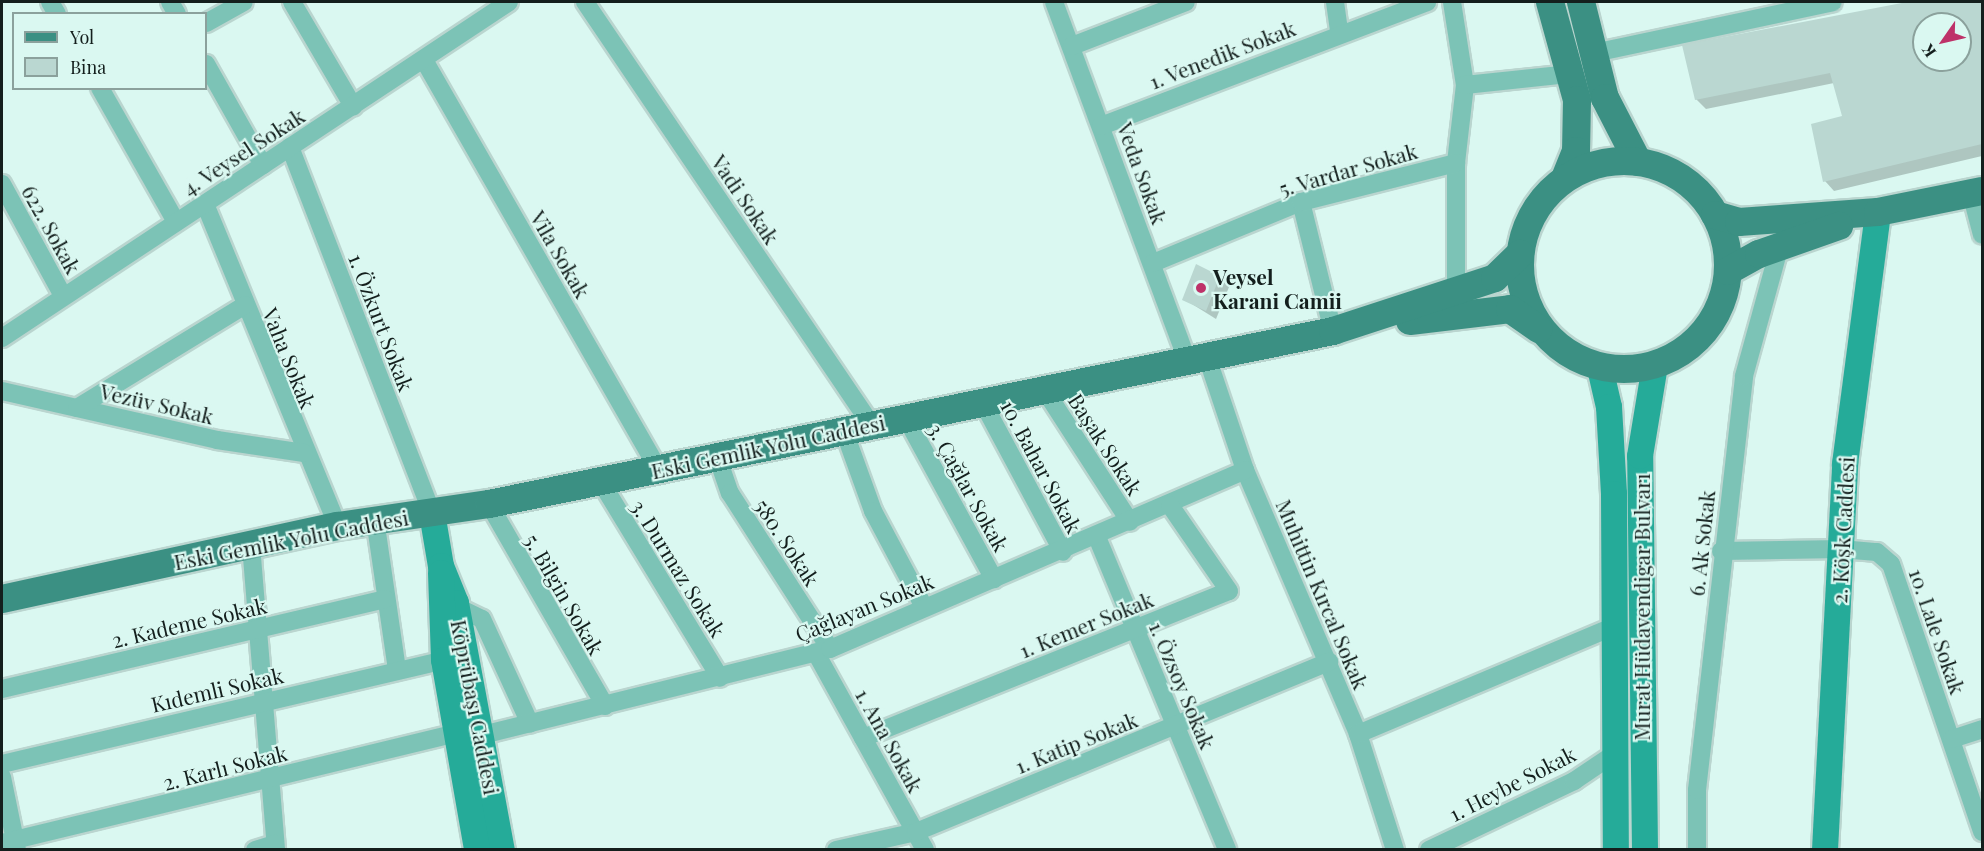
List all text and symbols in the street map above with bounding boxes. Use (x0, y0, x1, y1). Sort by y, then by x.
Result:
legend (12, 12, 207, 90)
north arrow (1912, 12, 1972, 72)
street label: 1. Venedik Sokak (1145, 14, 1299, 94)
text: Yol (70, 25, 94, 49)
text: K (1916, 41, 1940, 62)
text: Bina (70, 55, 106, 79)
street label: 4. Veysel Sokak (177, 102, 309, 200)
street label: Veda Sokak (1113, 119, 1173, 227)
street label: 5. Vardar Sokak (1275, 137, 1421, 201)
street label: Vadi Sokak (707, 150, 785, 248)
street label: 622. Sokak (17, 180, 87, 278)
street label: Vila Sokak (526, 206, 596, 302)
street label: 1. Özkurt Sokak (344, 250, 420, 394)
place label: Veysel Karani Camii (1213, 263, 1342, 313)
marker: Veysel Karani Camii (1194, 281, 1208, 295)
street label: Vaha Sokak (258, 304, 322, 412)
street label: Vezüv Sokak (98, 378, 216, 428)
street label: Başak Sokak (1064, 388, 1148, 500)
street label: 10. Bahar Sokak (996, 395, 1088, 537)
street label: Eski Gemlik Yolu Caddesi (648, 409, 888, 483)
street label: 3. Çağlar Sokak (923, 418, 1015, 556)
street label: 2. Köşk Caddesi (1826, 456, 1858, 604)
street label: Murat Hüdavendigar Bulvarı (1628, 473, 1654, 741)
street label: 6. Ak Sokak (1683, 488, 1719, 598)
street label: 580. Sokak (751, 494, 825, 590)
street label: 3. Durmaz Sokak (627, 495, 731, 641)
street label: Muhittin Kırcal Sokak (1272, 495, 1374, 693)
street label: Eski Gemlik Yolu Caddesi (171, 504, 411, 574)
street label: 5. Bilgin Sokak (520, 529, 610, 659)
street label: 10. Lale Sokak (1905, 565, 1971, 697)
street label: Çağlayan Sokak (791, 568, 937, 646)
street label: 1. Kemer Sokak (1015, 586, 1157, 662)
street label: 2. Kademe Sokak (109, 592, 269, 652)
street label: Köprübaşı Caddesi (447, 617, 505, 797)
street label: 1. Özsoy Sokak (1145, 617, 1221, 753)
street label: Kıdemli Sokak (149, 662, 285, 716)
street label: 1. Ana Sokak (851, 683, 929, 797)
street label: 1. Katip Sokak (1011, 706, 1141, 778)
street label: 2. Karlı Sokak (160, 739, 290, 795)
street label: 1. Heybe Sokak (1445, 740, 1579, 826)

